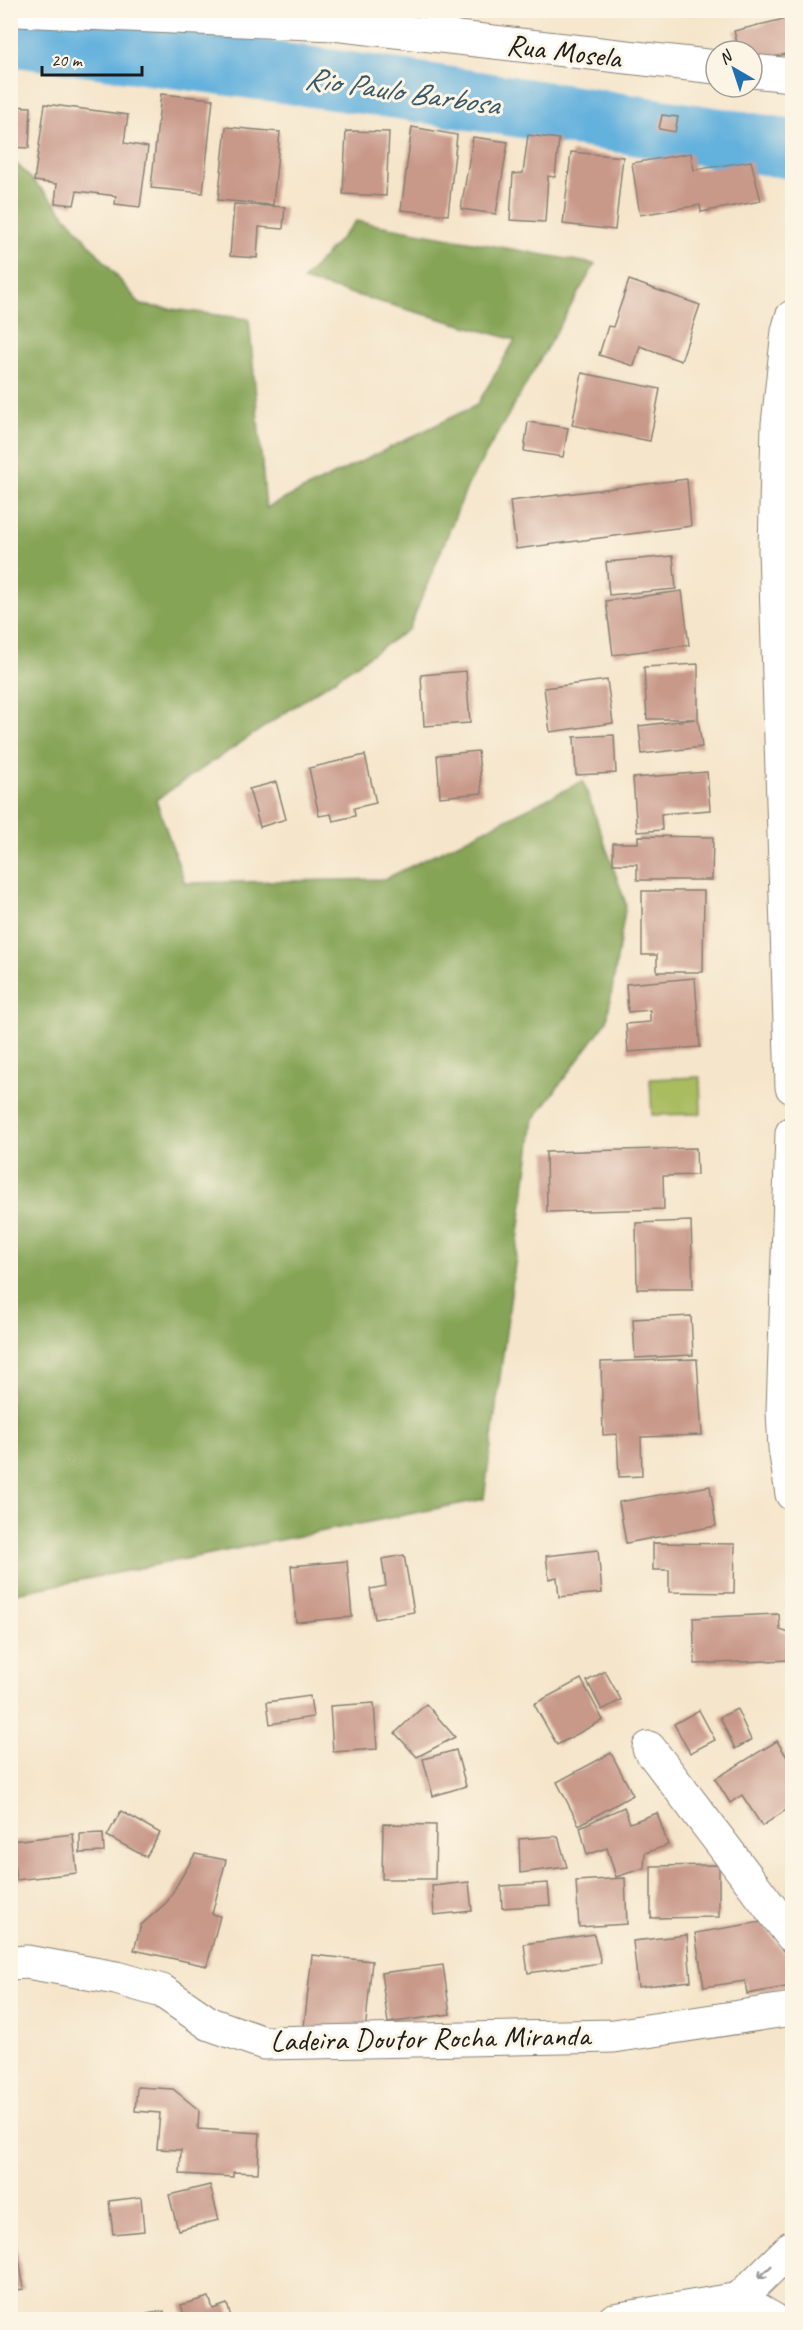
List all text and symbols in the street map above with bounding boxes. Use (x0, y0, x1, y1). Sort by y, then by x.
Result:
street label: Rua Mosela (505, 25, 625, 77)
scale bar (42, 39, 142, 77)
north arrow (704, 39, 764, 99)
text: N (715, 45, 738, 69)
text: 20 m (51, 49, 84, 71)
water label: Rio Paulo Barbosa (302, 57, 505, 125)
street label: Ladeira Doutor Rocha Miranda (270, 2016, 593, 2060)
one-way arrow (758, 2265, 773, 2279)

